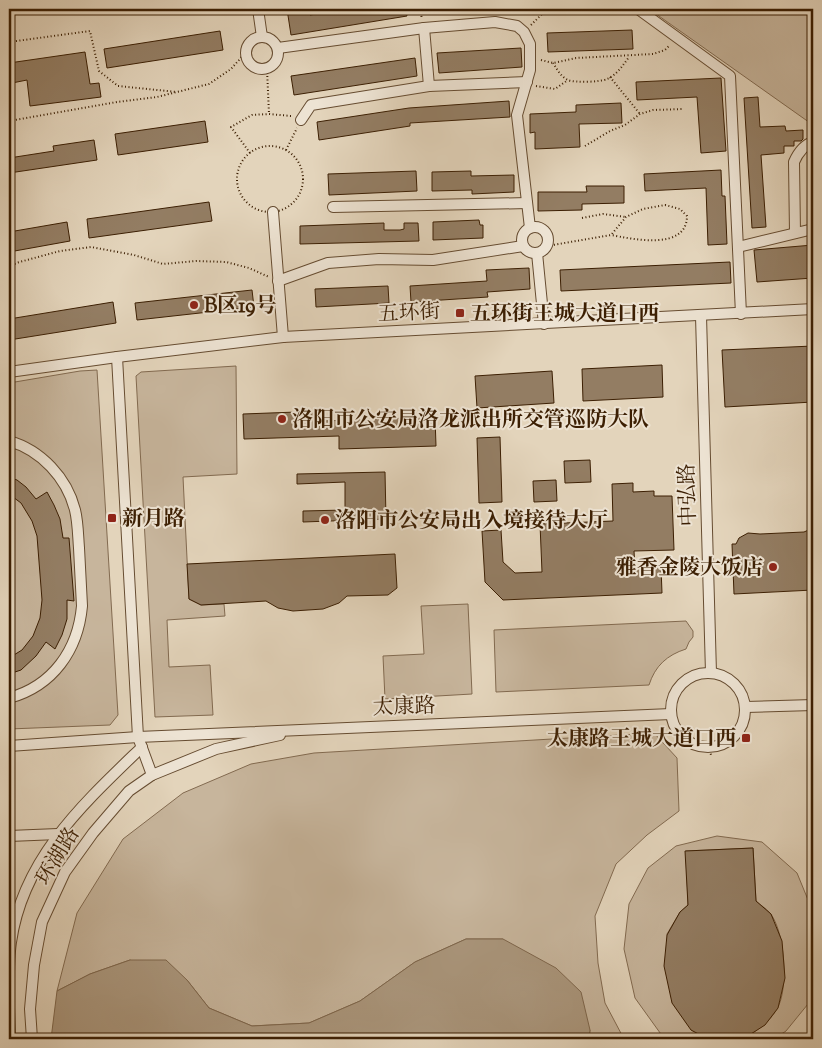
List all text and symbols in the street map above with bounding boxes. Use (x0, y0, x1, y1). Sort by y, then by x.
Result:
place label: B区19号 (204, 292, 276, 322)
street label: 五环街 (377, 297, 441, 331)
marker: B区19号 (188, 299, 200, 311)
place label: 五环街王城大道口西 (470, 300, 659, 330)
marker: 五环街王城大道口西 (454, 307, 466, 319)
place label: 洛阳市公安局洛龙派出所交管巡防大队 (292, 406, 649, 436)
marker: 洛阳市公安局洛龙派出所交管巡防大队 (276, 413, 288, 425)
street label: 中弘路 (673, 463, 705, 527)
place label: 新月路 (122, 505, 185, 535)
place label: 洛阳市公安局出入境接待大厅 (335, 507, 608, 537)
marker: 新月路 (106, 512, 118, 524)
marker: 洛阳市公安局出入境接待大厅 (319, 514, 331, 526)
place label: 雅香金陵大饭店 (616, 554, 763, 584)
marker: 雅香金陵大饭店 (767, 561, 779, 573)
street label: 太康路 (372, 692, 436, 724)
place label: 太康路王城大道口西 (547, 725, 736, 755)
marker: 太康路王城大道口西 (740, 732, 752, 744)
street label: 环湖路 (30, 822, 88, 892)

